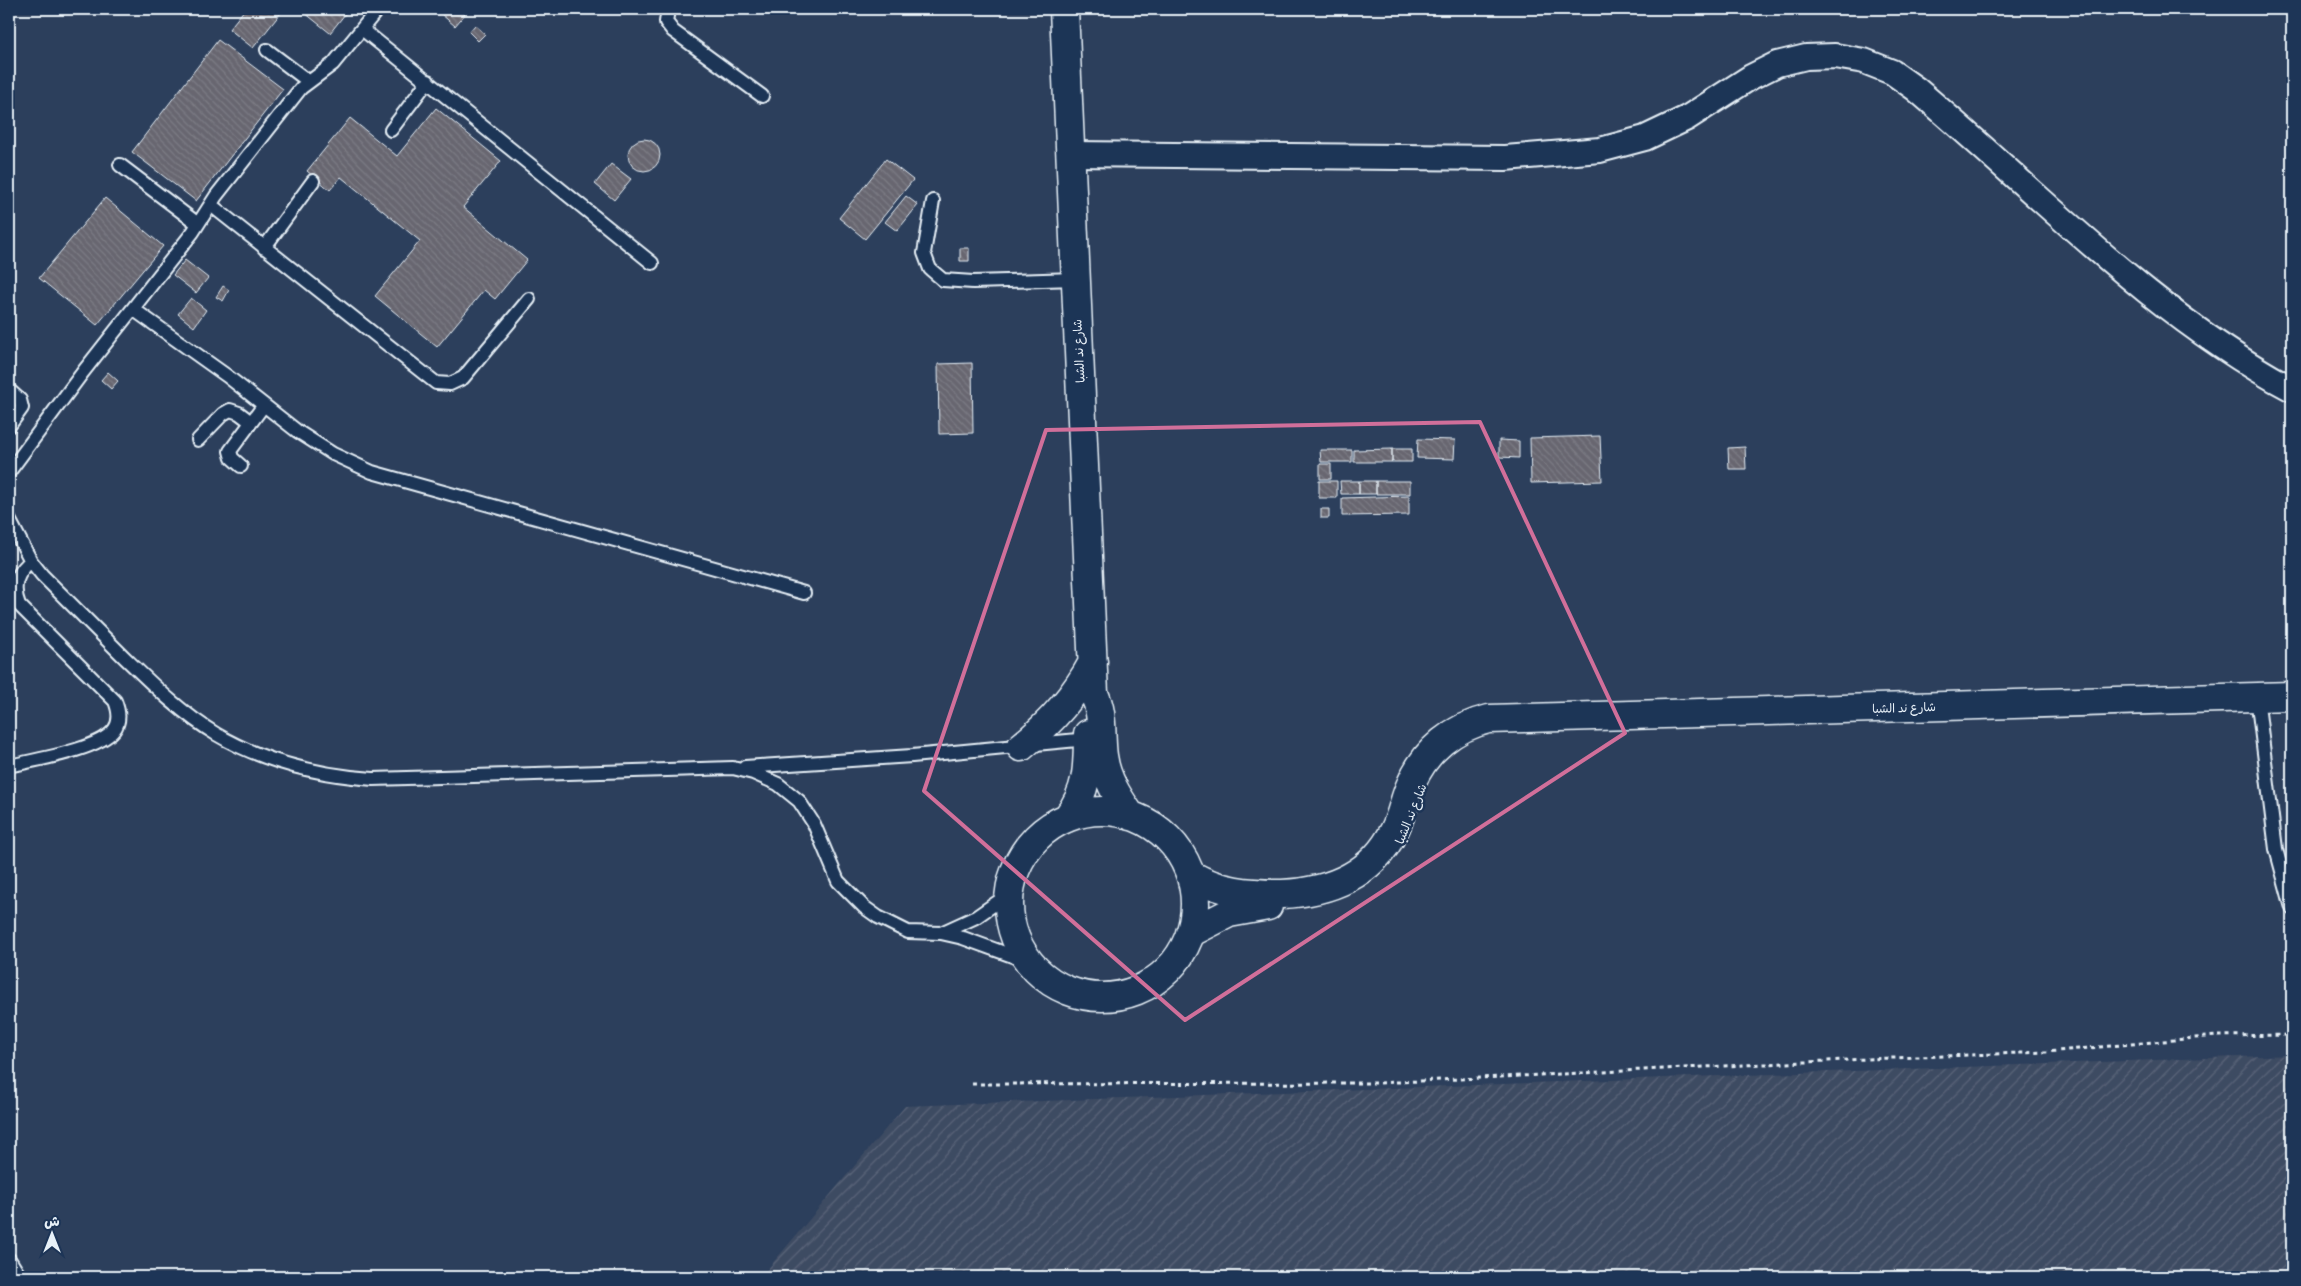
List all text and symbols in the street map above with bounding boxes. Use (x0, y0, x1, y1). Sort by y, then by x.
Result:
street label: شارع ند الشبا (1070, 319, 1090, 383)
street label: شارع ند الشبا (1872, 700, 1936, 718)
street label: شارع ند الشبا (1393, 782, 1431, 847)
north arrow (28, 1208, 78, 1258)
text: ش (44, 1213, 60, 1230)

